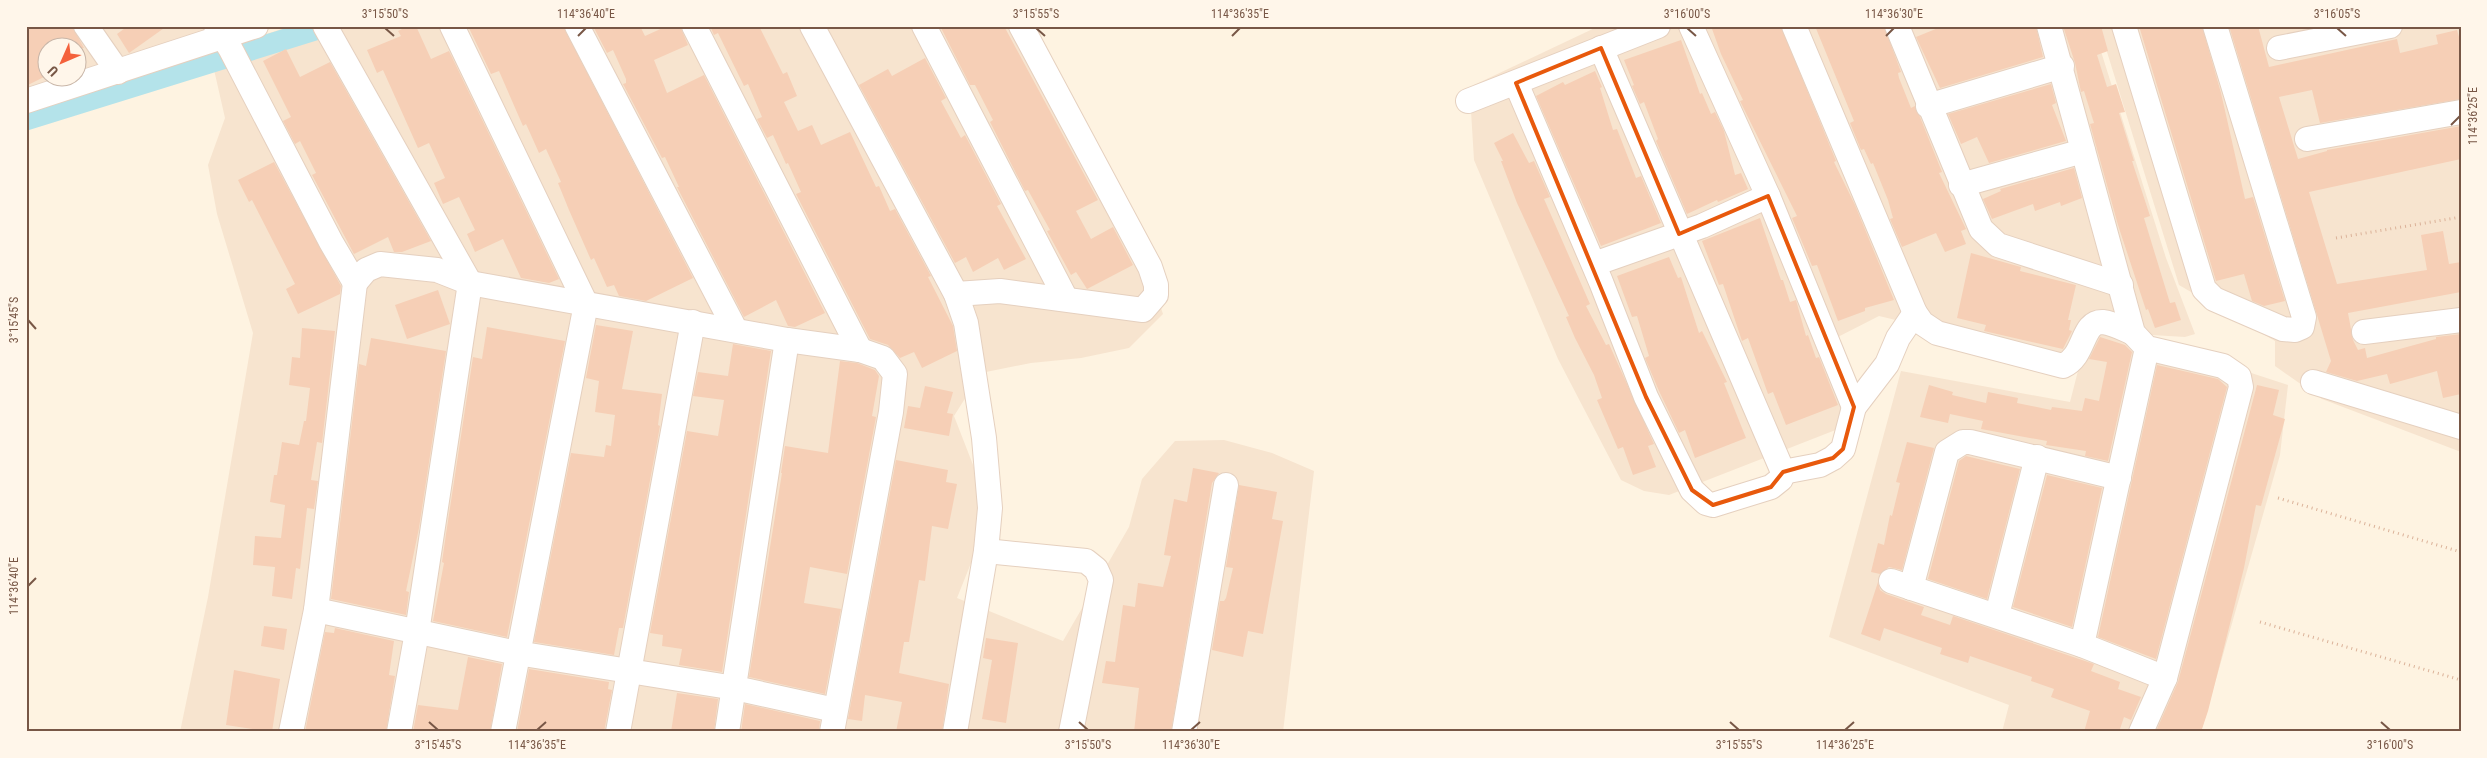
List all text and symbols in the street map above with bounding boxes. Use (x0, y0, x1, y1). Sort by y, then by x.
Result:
text: 3°15'50"S (362, 7, 408, 21)
text: 114°36'40"E (557, 7, 615, 21)
text: 3°15'55"S (1013, 7, 1059, 21)
text: 114°36'35"E (1211, 7, 1269, 21)
text: 3°16'00"S (1664, 7, 1710, 21)
text: 114°36'30"E (1865, 7, 1923, 21)
text: 3°16'05"S (2314, 7, 2360, 21)
north arrow (38, 38, 88, 88)
text: U (44, 63, 61, 80)
text: 114°36'25"E (2466, 87, 2480, 145)
text: 3°15'45"S (7, 297, 21, 343)
text: 114°36'40"E (7, 557, 21, 615)
text: 3°15'45"S (415, 738, 461, 752)
text: 114°36'35"E (508, 738, 566, 752)
text: 3°15'50"S (1065, 738, 1111, 752)
text: 114°36'30"E (1162, 738, 1220, 752)
text: 3°15'55"S (1716, 738, 1762, 752)
text: 114°36'25"E (1816, 738, 1874, 752)
text: 3°16'00"S (2367, 738, 2413, 752)

